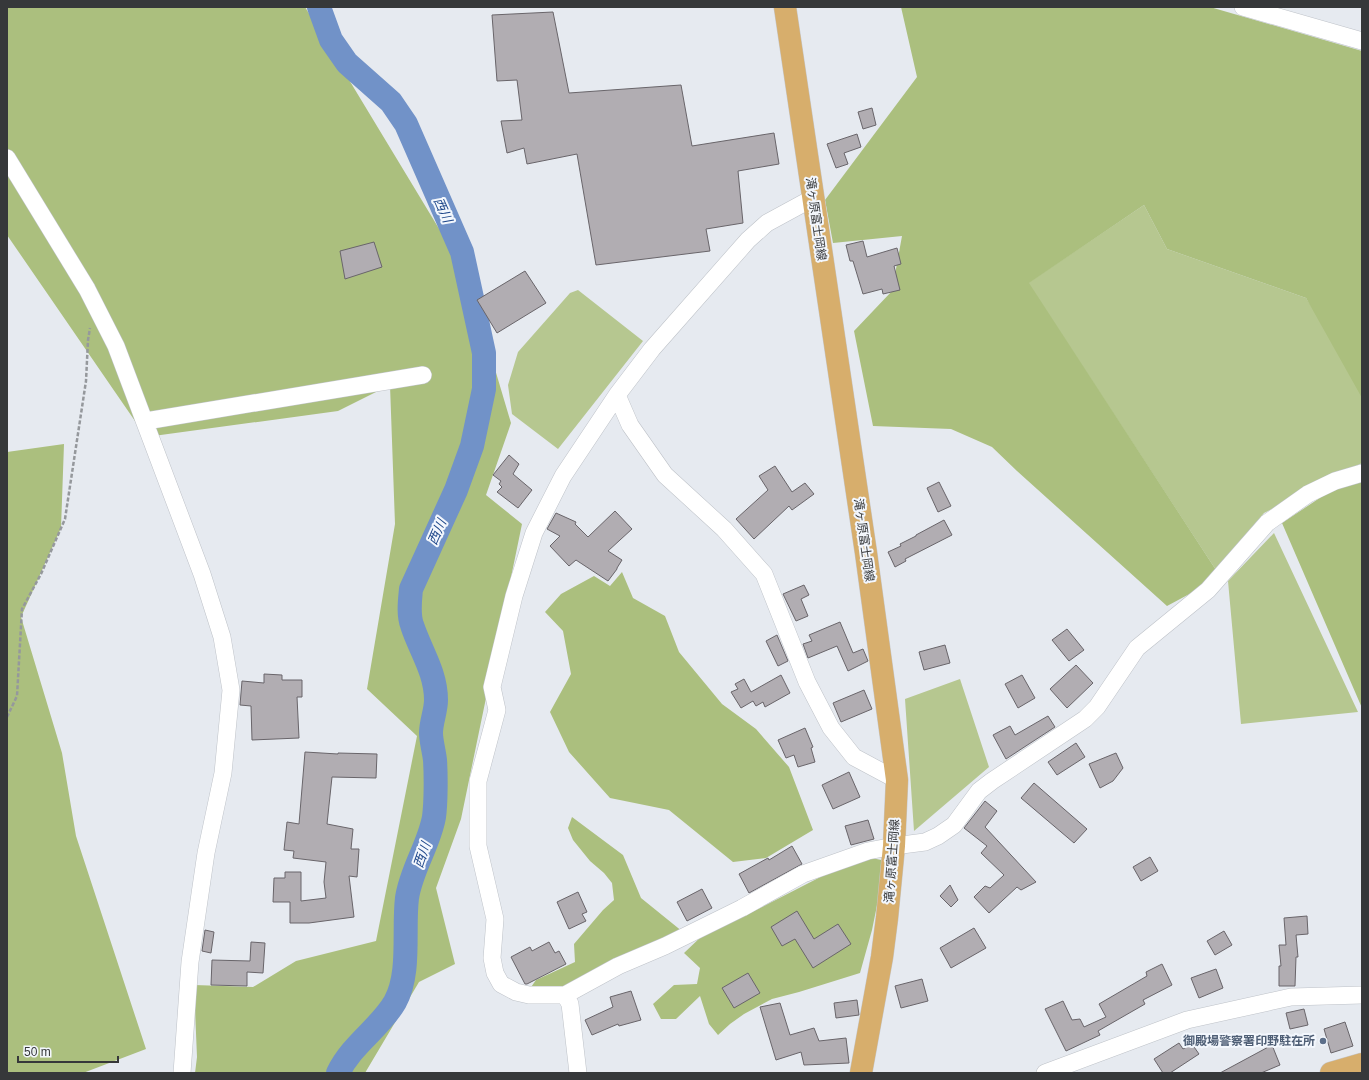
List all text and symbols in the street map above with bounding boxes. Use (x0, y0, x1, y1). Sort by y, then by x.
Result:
street label: 滝ヶ原富士岡線 (803, 176, 829, 262)
water label: 西川 (431, 195, 456, 227)
street label: 滝ヶ原富士岡線 (851, 497, 877, 583)
water label: 西川 (425, 515, 450, 547)
street label: 滝ヶ原富士岡線 (882, 819, 902, 903)
water label: 西川 (411, 838, 434, 870)
place label: 御殿場警察署印野駐在所 (1183, 1034, 1315, 1048)
marker: 御殿場警察署印野駐在所 (1318, 1036, 1328, 1046)
scale bar (18, 1038, 118, 1064)
text: 50 m (24, 1045, 51, 1059)

